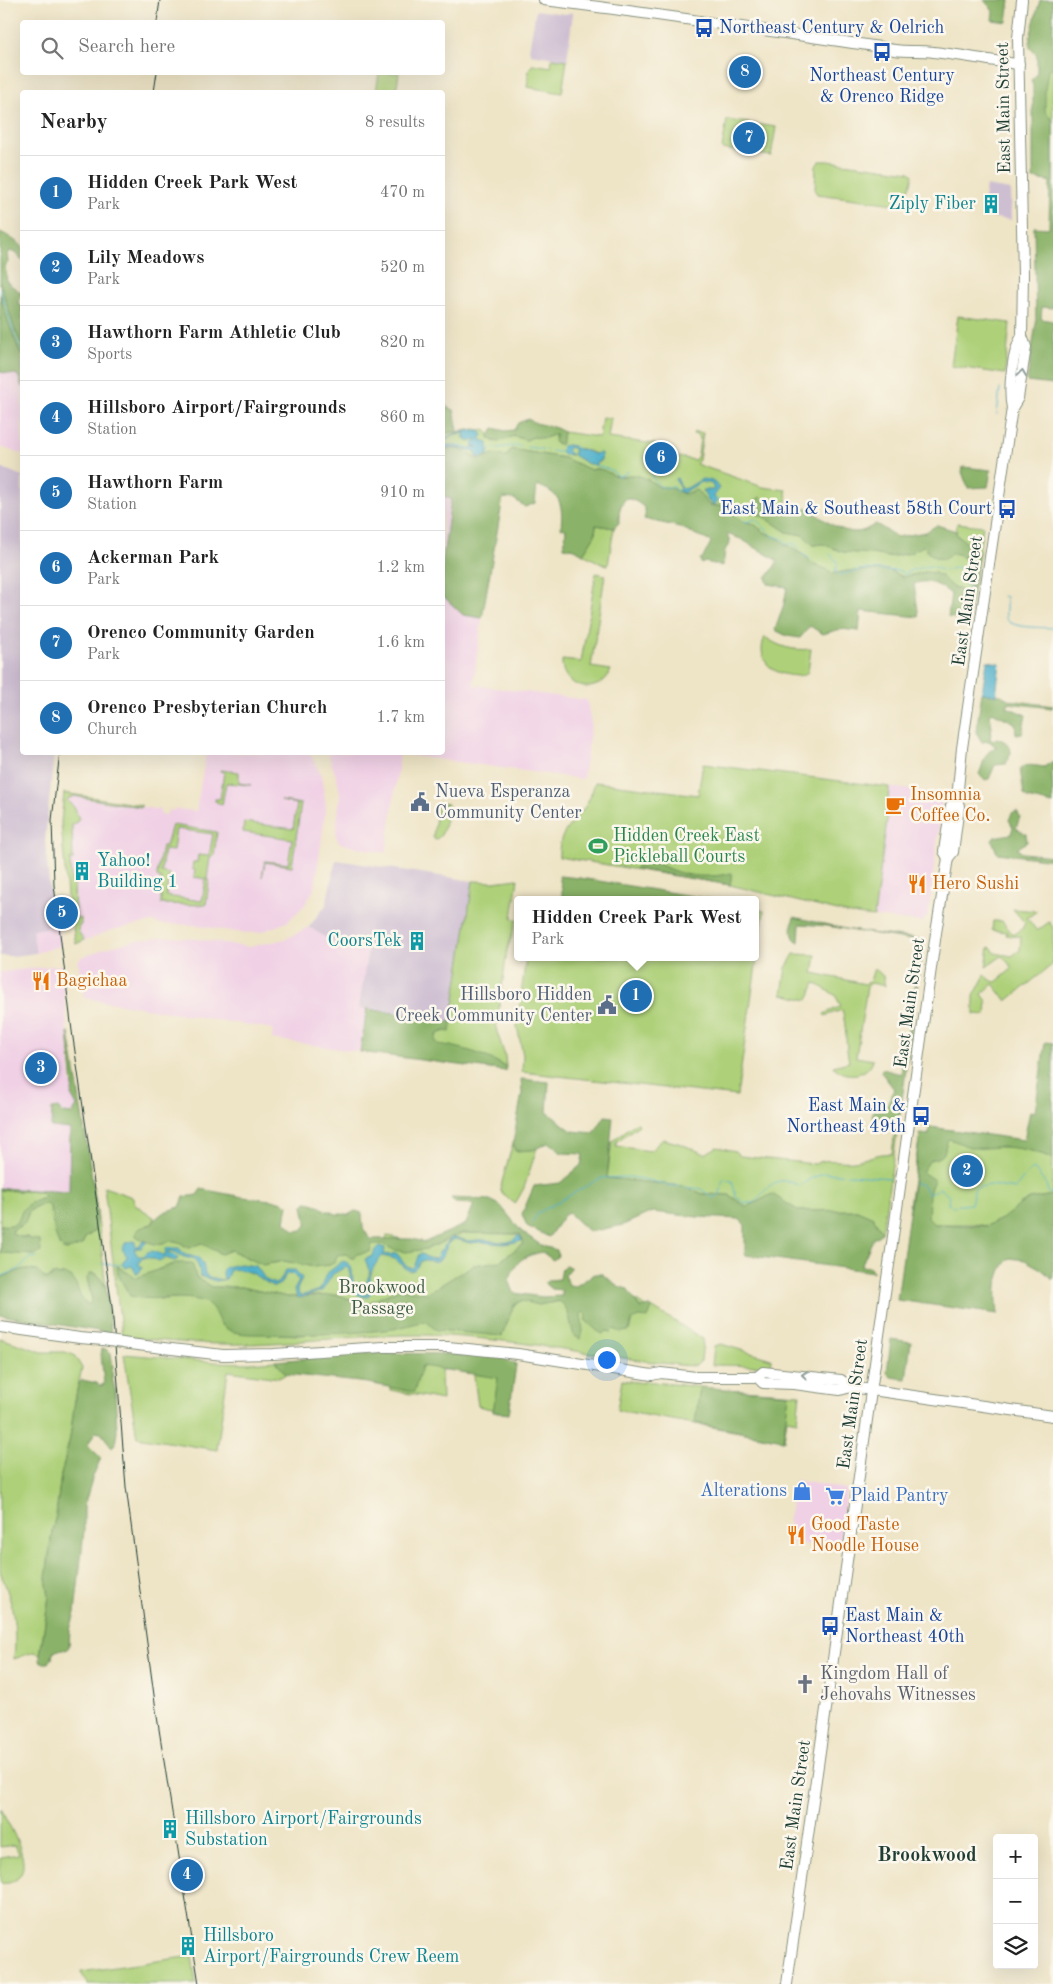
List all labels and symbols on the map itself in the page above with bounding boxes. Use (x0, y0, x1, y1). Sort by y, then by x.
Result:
bus stop icon: Northeast Century & Oelrich (693, 17, 715, 39)
place label: Northeast Century & Oelrich (719, 19, 945, 37)
bus stop icon: Northeast Century & Orenco Ridge (871, 41, 893, 63)
street label: East Main Street (994, 42, 1014, 174)
pin: 8 (729, 53, 761, 91)
place label: Northeast Century & Orenco Ridge (809, 67, 955, 106)
pin: 7 (733, 119, 765, 157)
building icon: Ziply Fiber (980, 193, 1002, 215)
place label: Ziply Fiber (889, 195, 977, 213)
one-way arrow (1016, 368, 1027, 376)
pin: 6 (645, 439, 677, 477)
bus stop icon: East Main & Southeast 58th Court (996, 498, 1018, 520)
place label: East Main & Southeast 58th Court (720, 500, 992, 518)
street label: East Main Street (950, 535, 986, 667)
place label: Nueva Esperanza Community Center (435, 783, 582, 822)
place label: Insomnia Coffee Co. (910, 786, 991, 825)
public building icon: Nueva Esperanza Community Center (409, 791, 431, 813)
cafe icon: Insomnia Coffee Co. (884, 794, 906, 816)
place label: Hidden Creek East Pickleball Courts (613, 827, 760, 866)
sports icon: Hidden Creek East Pickleball Courts (587, 835, 609, 857)
place label: Yahoo! Building 1 (97, 852, 178, 891)
building icon: Yahoo! Building 1 (71, 860, 93, 882)
restaurant icon: Hero Sushi (906, 873, 928, 895)
place label: Hero Sushi (932, 875, 1019, 893)
pin: 5 (46, 894, 78, 932)
building icon: CoorsTek (406, 930, 428, 952)
place label: CoorsTek (328, 932, 402, 950)
street label: East Main Street (892, 937, 928, 1069)
restaurant icon: Bagichaa (30, 970, 52, 992)
place label: Bagichaa (56, 972, 127, 990)
pin: 1 (620, 977, 652, 1015)
place label: Hillsboro Hidden Creek Community Center (395, 986, 593, 1025)
public building icon: Hillsboro Hidden Creek Community Center (596, 994, 618, 1016)
pin: 3 (25, 1049, 57, 1087)
place label: East Main & Northeast 49th (786, 1097, 906, 1136)
bus stop icon: East Main & Northeast 49th (910, 1105, 932, 1127)
pin: 2 (951, 1152, 983, 1190)
park label: Brookwood Passage (338, 1279, 426, 1318)
street label: East Main Street (835, 1338, 871, 1470)
your location (594, 1347, 620, 1373)
one-way arrow (800, 1370, 808, 1381)
shop icon: Alterations (791, 1480, 813, 1502)
place label: Alterations (700, 1482, 787, 1500)
supermarket icon: Plaid Pantry (824, 1485, 846, 1507)
place label: Plaid Pantry (850, 1487, 949, 1505)
place label: Good Taste Noodle House (811, 1516, 919, 1555)
restaurant icon: Good Taste Noodle House (785, 1524, 807, 1546)
place label: East Main & Northeast 40th (845, 1607, 965, 1646)
bus stop icon: East Main & Northeast 40th (819, 1615, 841, 1637)
place label: Kingdom Hall of Jehovahs Witnesses (820, 1665, 976, 1704)
church icon: Kingdom Hall of Jehovahs Witnesses (794, 1673, 816, 1695)
street label: East Main Street (778, 1739, 814, 1871)
place label: Hillsboro Airport/Fairgrounds Substation (185, 1810, 422, 1849)
building icon: Hillsboro Airport/Fairgrounds Substation (159, 1818, 181, 1840)
district label: Brookwood (877, 1846, 977, 1866)
pin: 4 (171, 1856, 203, 1894)
place label: Hillsboro Airport/Fairgrounds Crew Reem (203, 1927, 459, 1966)
building icon: Hillsboro Airport/Fairgrounds Crew Reem (177, 1935, 199, 1957)

